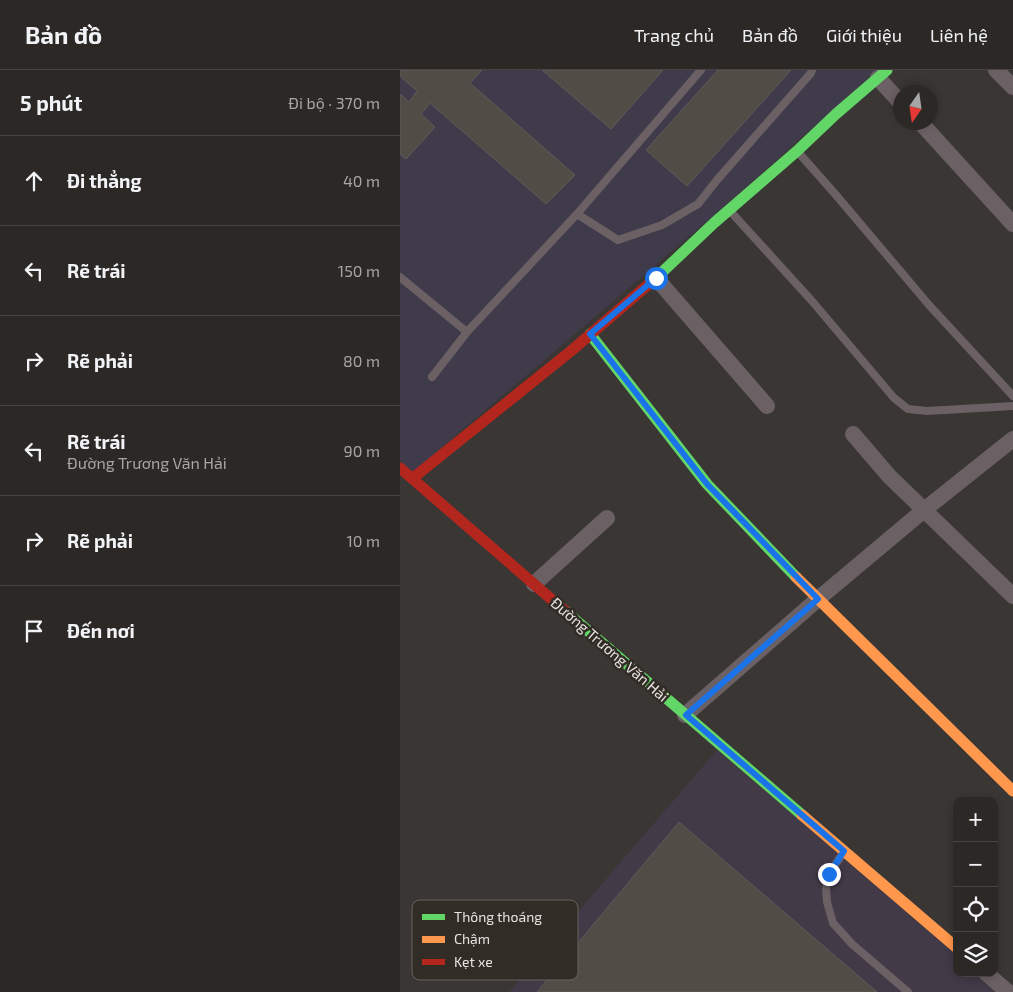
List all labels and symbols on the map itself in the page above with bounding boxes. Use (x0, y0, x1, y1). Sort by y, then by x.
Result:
north arrow (893, 85, 938, 130)
route start (645, 267, 668, 290)
street label: Đường Trương Văn Hải (548, 593, 672, 705)
route end (818, 863, 841, 886)
legend (412, 900, 578, 980)
text: Thông thoáng (454, 908, 542, 925)
text: Chậm (454, 930, 490, 947)
text: Kẹt xe (454, 953, 493, 970)

